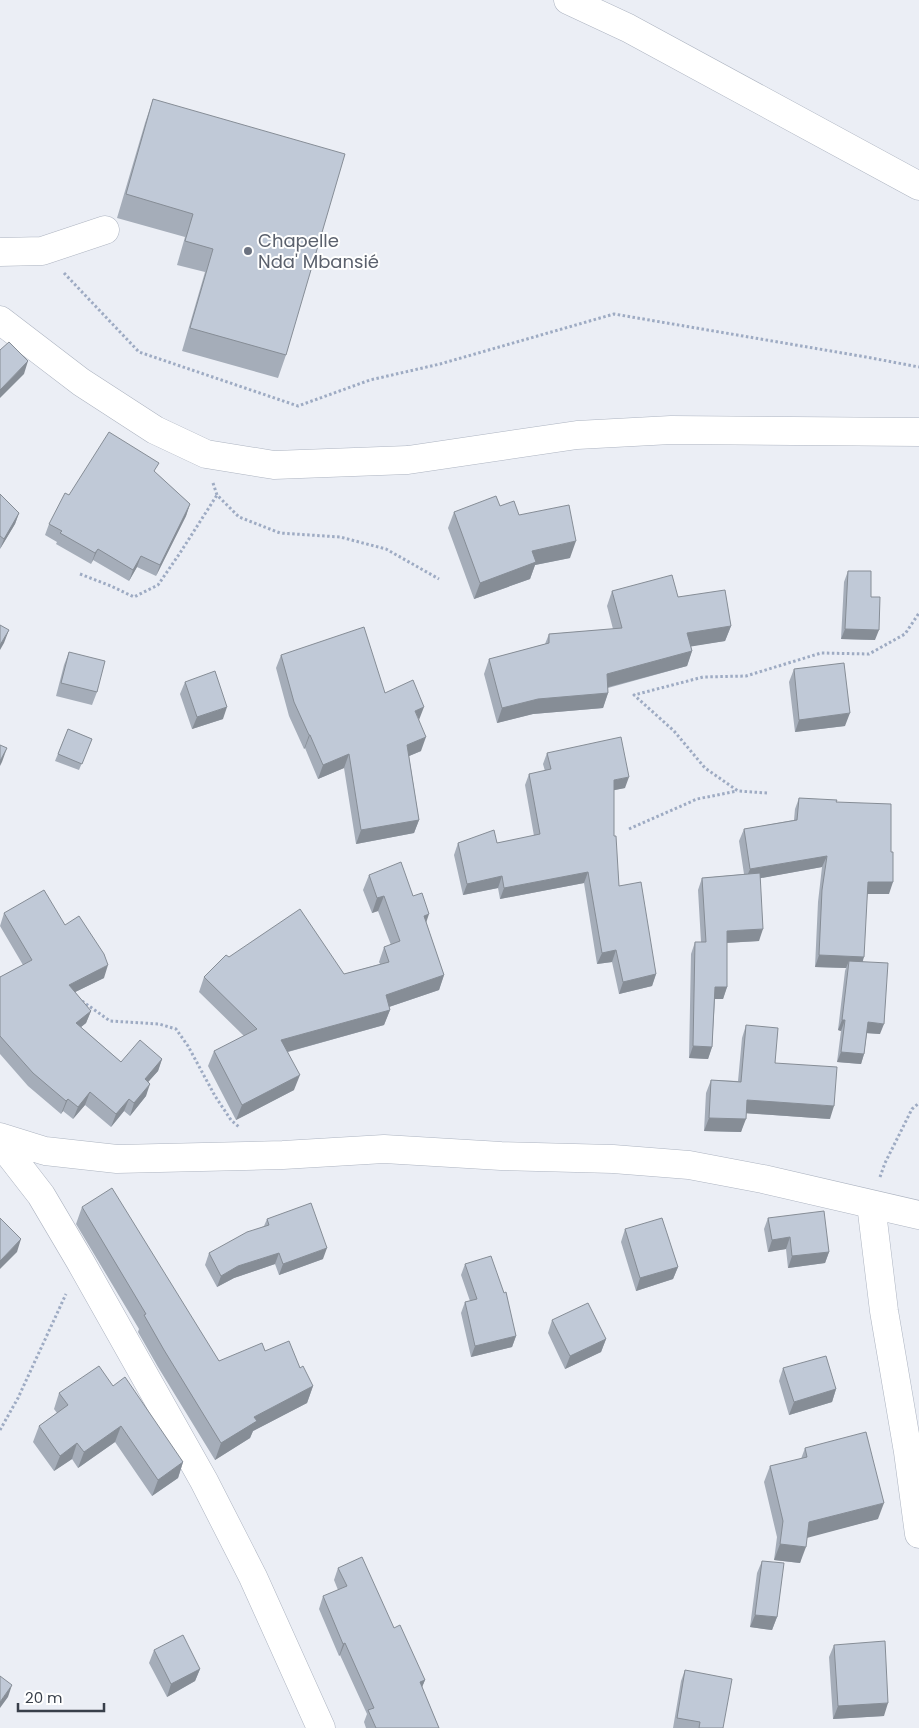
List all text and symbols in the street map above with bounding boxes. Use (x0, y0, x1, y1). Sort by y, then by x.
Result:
place label: Chapelle Nda' Mbansié (258, 228, 379, 274)
marker: Chapelle Nda' Mbansié (242, 245, 254, 257)
scale bar (18, 1680, 104, 1712)
text: 20 m (25, 1687, 63, 1708)

